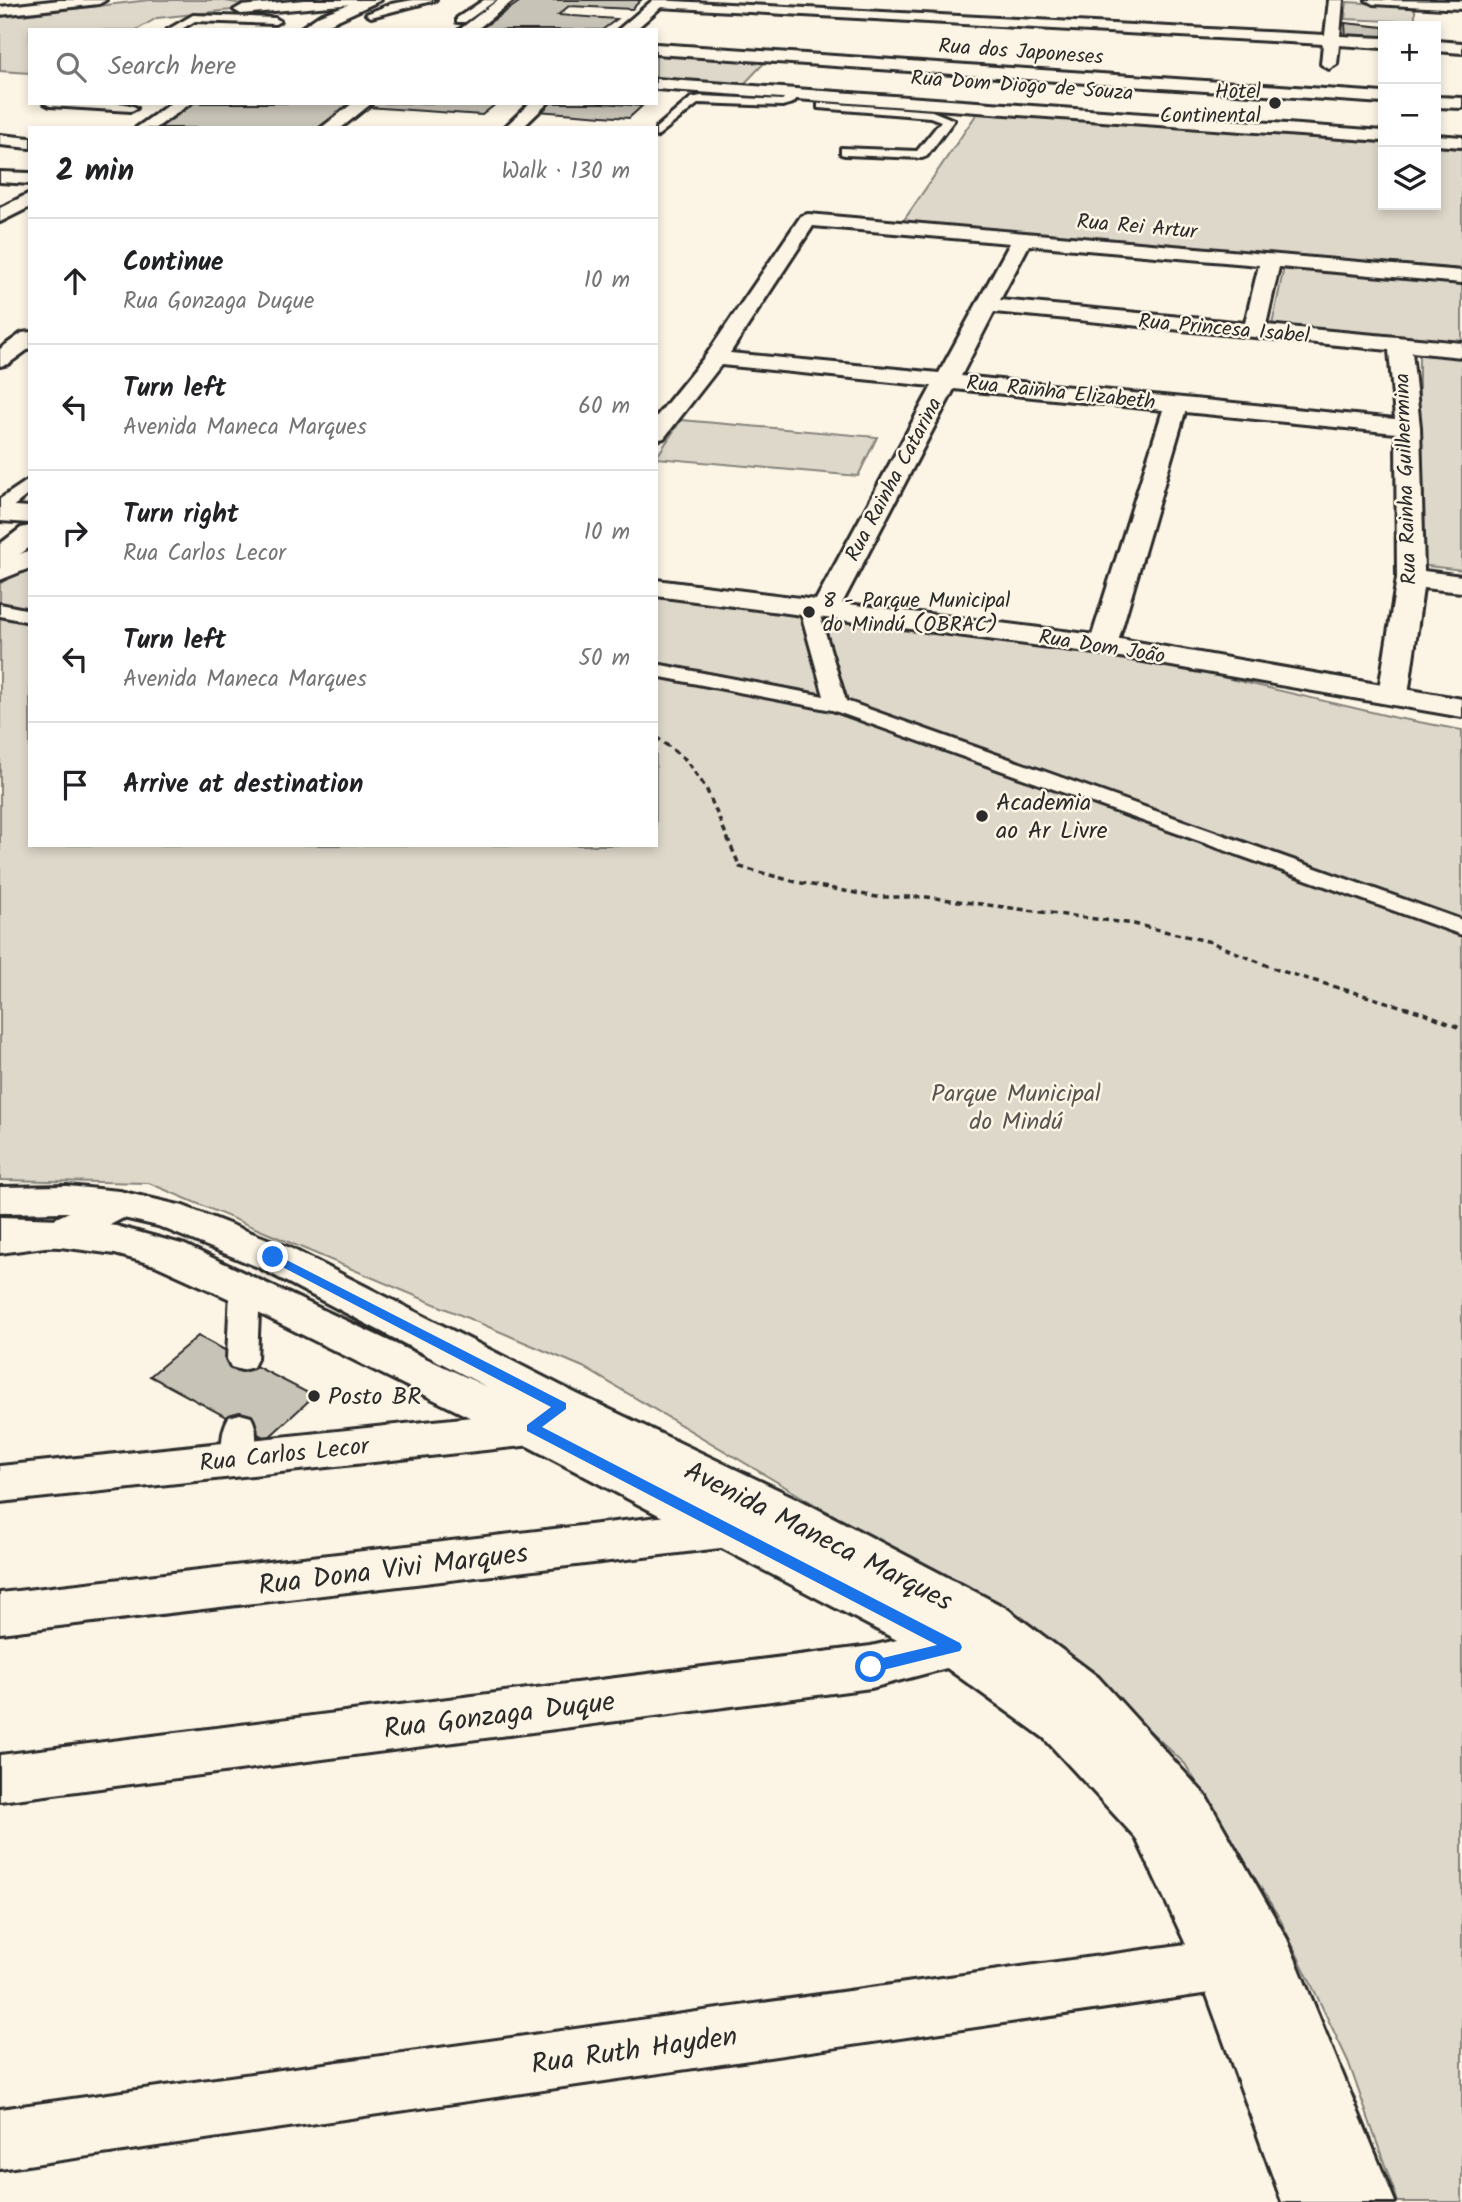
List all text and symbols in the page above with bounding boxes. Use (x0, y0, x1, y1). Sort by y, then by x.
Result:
map controls (1378, 21, 1441, 210)
button: + (1378, 21, 1441, 84)
search box (28, 28, 658, 105)
street label: Rua dos Japoneses (937, 30, 1104, 75)
text: Search here (108, 46, 236, 88)
icon: search (52, 48, 90, 86)
street label: Rua Dom Diogo de Souza (910, 62, 1134, 111)
place label: Hotel Continental (1160, 76, 1261, 133)
button: − (1378, 84, 1441, 147)
marker: Hotel Continental (1267, 95, 1283, 111)
button: layers (1378, 147, 1441, 210)
text: 2 min (56, 148, 134, 196)
text: Walk · 130 m (502, 154, 630, 190)
street label: Rua Rei Artur (1075, 206, 1199, 249)
text: Continue (123, 242, 224, 284)
icon: ahead (56, 262, 94, 300)
text: 10 m (584, 263, 630, 299)
text: Rua Gonzaga Duque (123, 284, 314, 320)
street label: Rua Princesa Isabel (1137, 306, 1311, 353)
street label: Rua Rainha Elizabeth (965, 367, 1157, 420)
text: Turn left (123, 368, 226, 410)
street label: Rua Rainha Guilhermina (1386, 372, 1427, 585)
icon: left (56, 388, 94, 426)
text: 60 m (578, 389, 630, 425)
street label: Rua Rainha Catarina (837, 392, 952, 568)
text: Avenida Maneca Marques (123, 410, 367, 446)
text: Turn right (123, 494, 239, 536)
icon: right (56, 514, 94, 552)
text: 10 m (584, 515, 630, 551)
text: Rua Carlos Lecor (123, 536, 286, 572)
place label: 8 - Parque Municipal do Mindú (OBRAC) (823, 585, 1011, 642)
marker: 8 - Parque Municipal do Mindú (OBRAC) (801, 604, 817, 620)
text: Turn left (123, 620, 226, 662)
street label: Rua Dom João (1036, 621, 1167, 674)
icon: left (56, 640, 94, 678)
text: 50 m (579, 641, 630, 677)
text: Avenida Maneca Marques (123, 662, 367, 698)
text: Arrive at destination (123, 764, 363, 806)
icon: arrive (56, 766, 94, 804)
place label: Academia ao Ar Livre (996, 784, 1108, 851)
marker: Academia ao Ar Livre (974, 808, 990, 824)
park label: Parque Municipal do Mindú (931, 1075, 1101, 1142)
route end (257, 1241, 288, 1272)
place label: Posto BR (328, 1378, 421, 1417)
marker: Posto BR (306, 1388, 322, 1404)
street label: Rua Carlos Lecor (198, 1427, 373, 1484)
street label: Avenida Maneca Marques (675, 1450, 960, 1625)
street label: Rua Dona Vivi Marques (256, 1532, 531, 1609)
route start (855, 1651, 886, 1682)
street label: Rua Gonzaga Duque (381, 1680, 618, 1753)
street label: Rua Ruth Hayden (528, 2015, 740, 2088)

